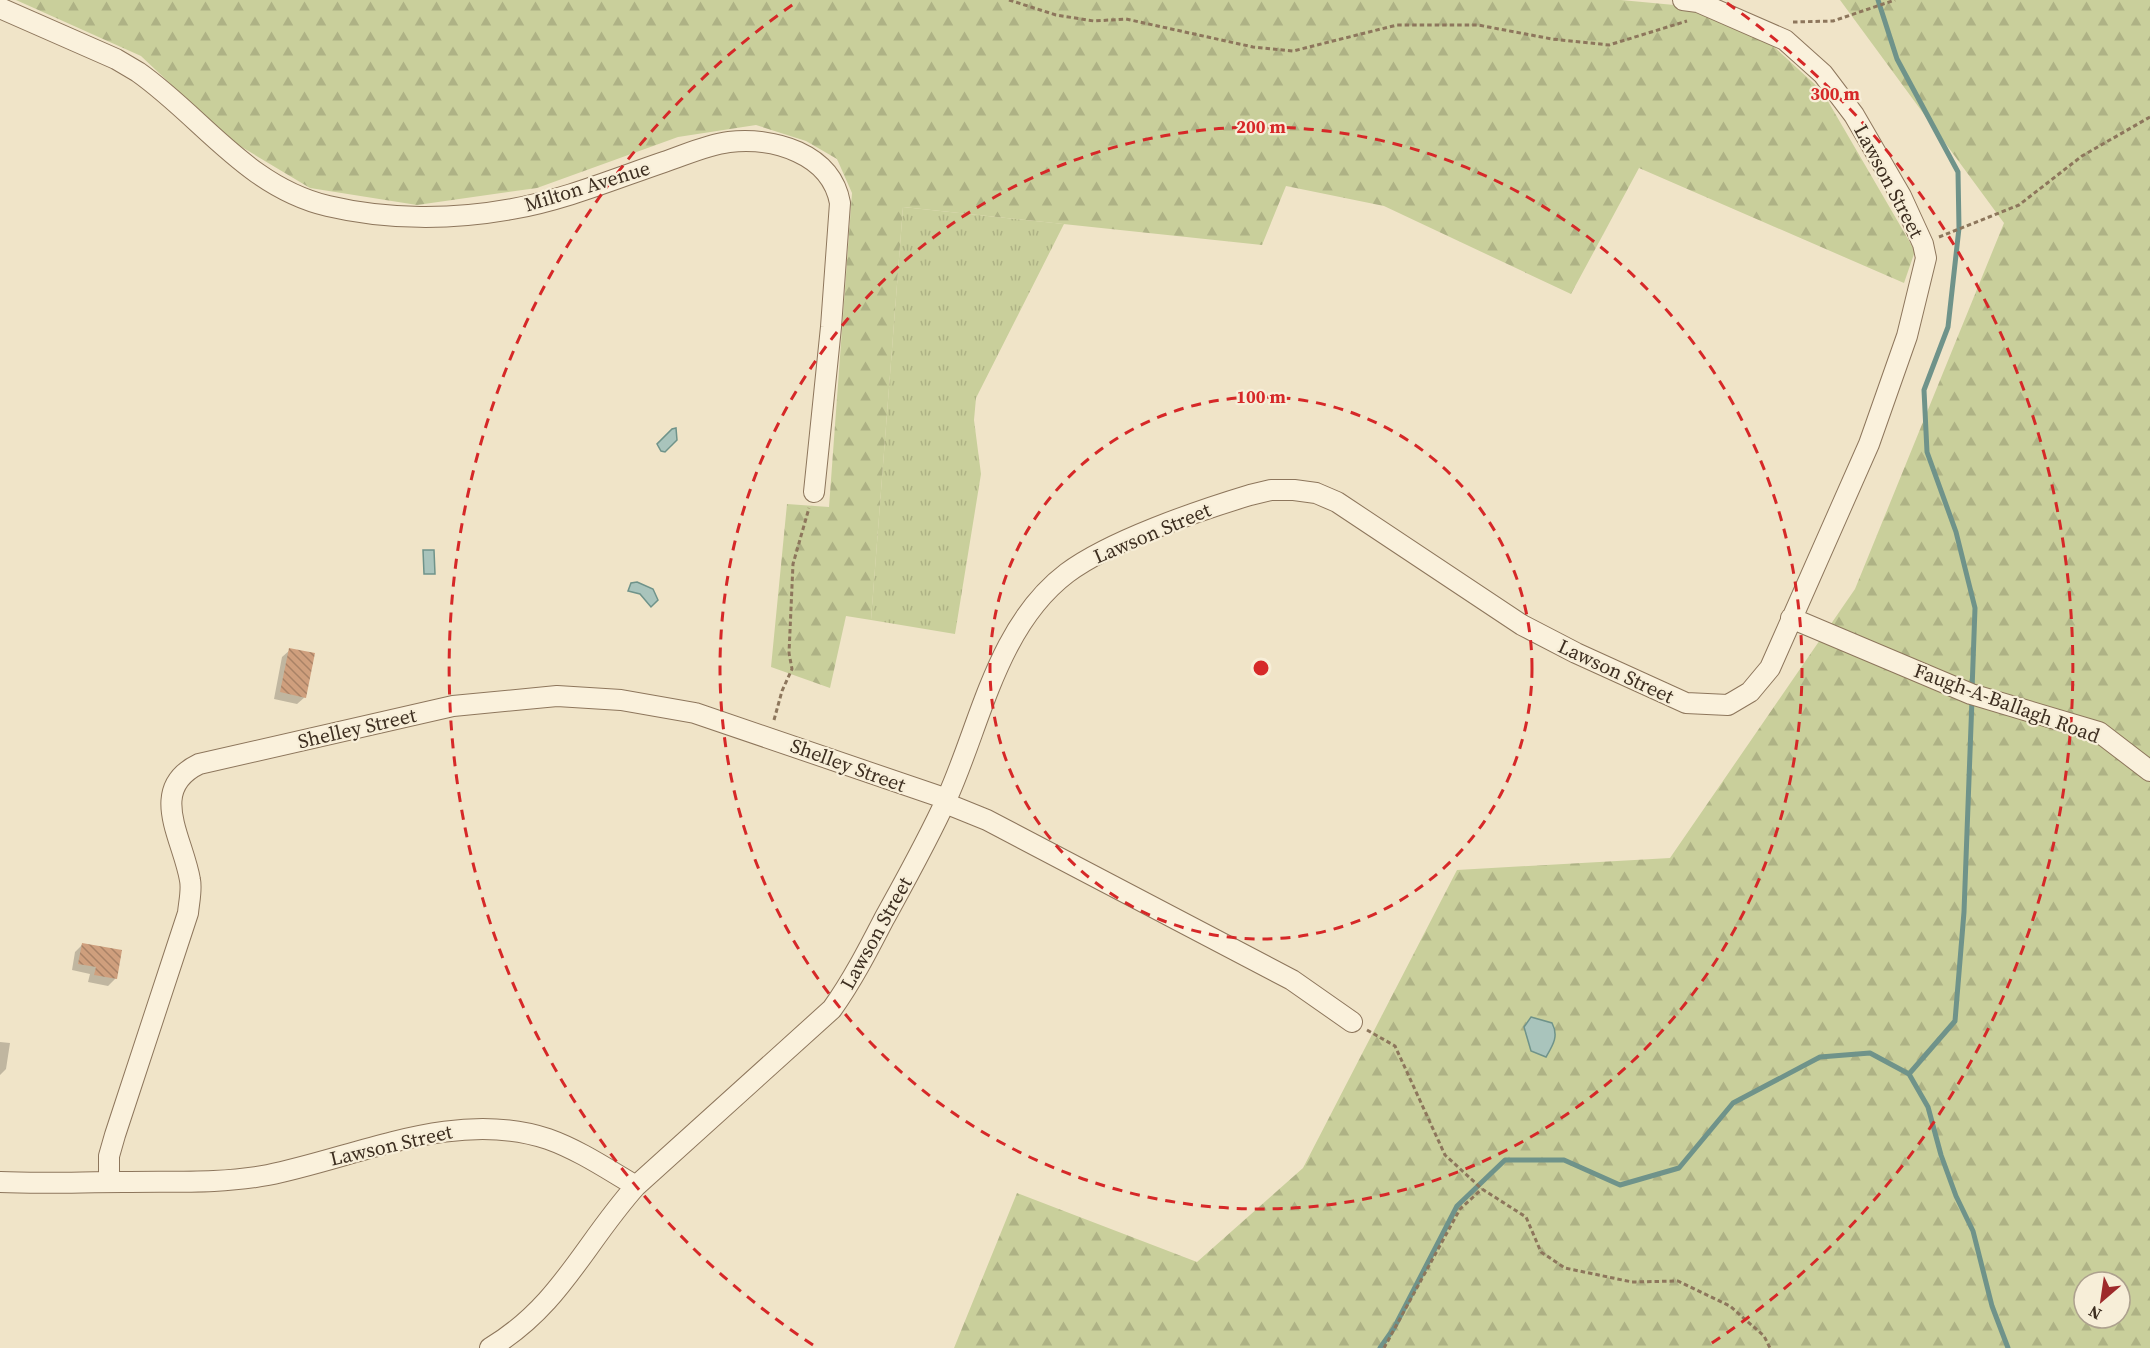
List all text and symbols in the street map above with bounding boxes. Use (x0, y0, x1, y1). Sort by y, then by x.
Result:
text: 300 m (1810, 81, 1860, 106)
text: 200 m (1236, 114, 1286, 139)
street label: Lawson Street (1847, 119, 1931, 243)
street label: Milton Avenue (521, 154, 653, 218)
text: 100 m (1236, 384, 1286, 409)
street label: Lawson Street (1089, 496, 1215, 570)
street label: Lawson Street (1553, 632, 1679, 710)
street label: Faugh-A-Ballagh Road (1910, 656, 2104, 750)
centre of rings (1251, 658, 1271, 678)
street label: Shelley Street (295, 701, 419, 755)
street label: Shelley Street (787, 731, 910, 799)
street label: Lawson Street (833, 871, 919, 994)
street label: Lawson Street (327, 1117, 455, 1173)
north arrow (2072, 1270, 2132, 1330)
text: N (2084, 1301, 2105, 1326)

